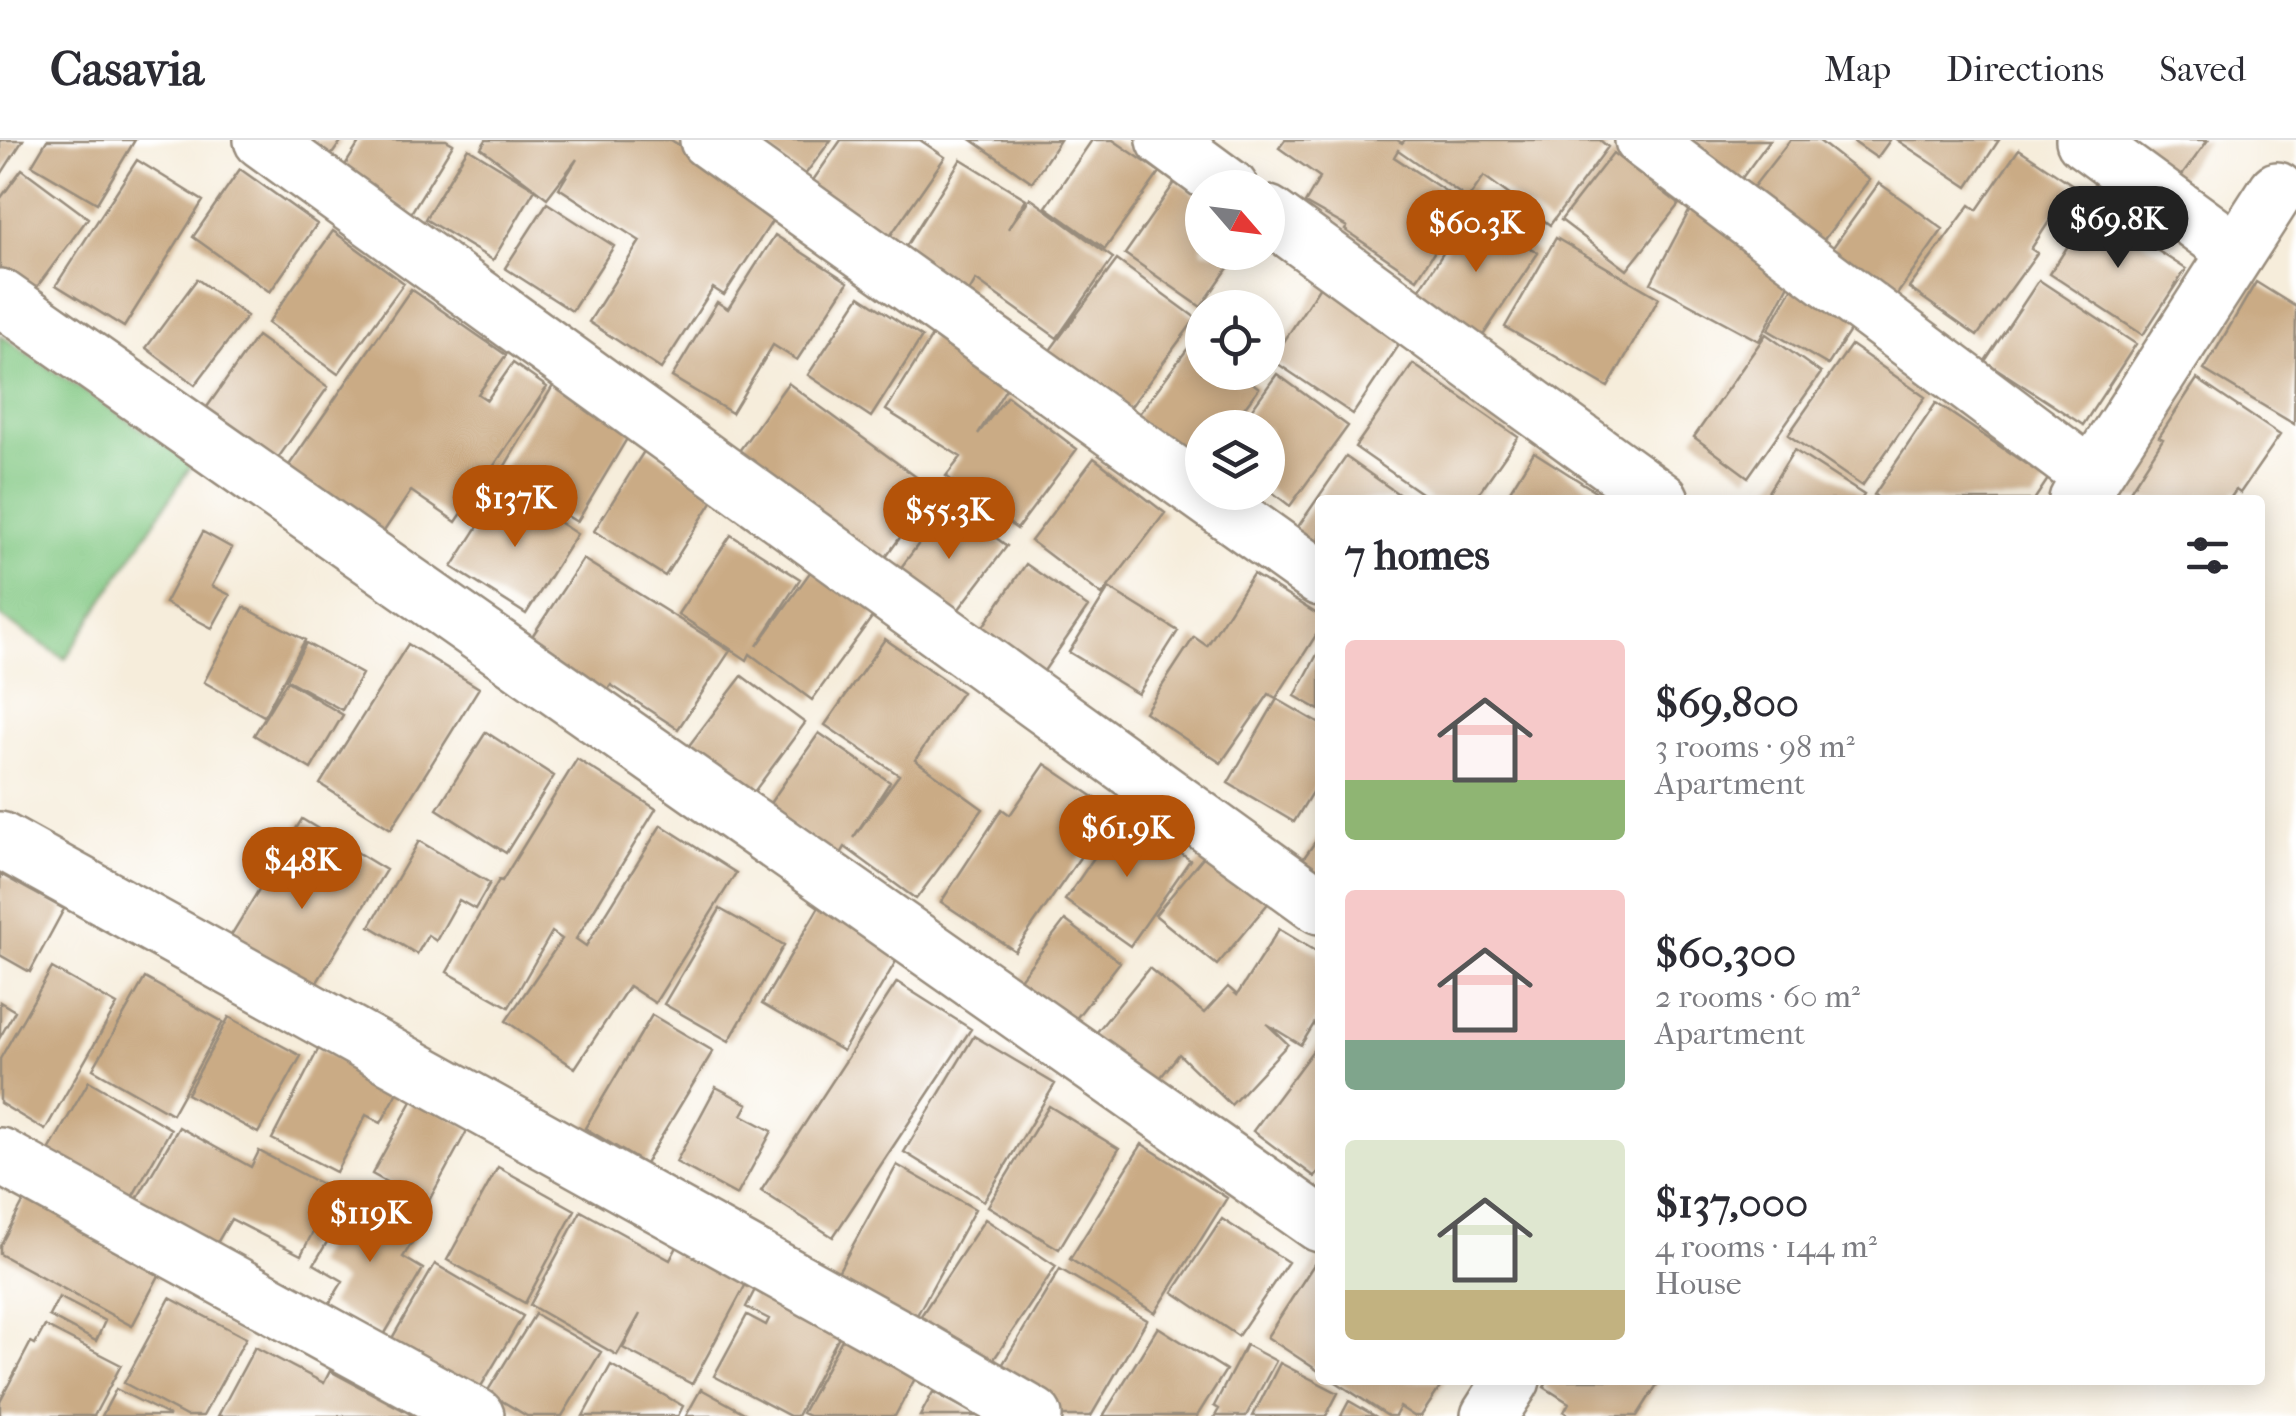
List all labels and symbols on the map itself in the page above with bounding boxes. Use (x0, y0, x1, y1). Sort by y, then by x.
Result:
north arrow (1185, 170, 1285, 270)
pin: $69.8K (2037, 186, 2199, 271)
pin: $60.3K (1395, 190, 1557, 275)
pin: $137K (445, 465, 585, 550)
pin: $55.3K (868, 477, 1030, 562)
pin: $61.9K (1046, 795, 1208, 880)
pin: $48K (243, 827, 361, 912)
pin: $119K (300, 1180, 440, 1265)

